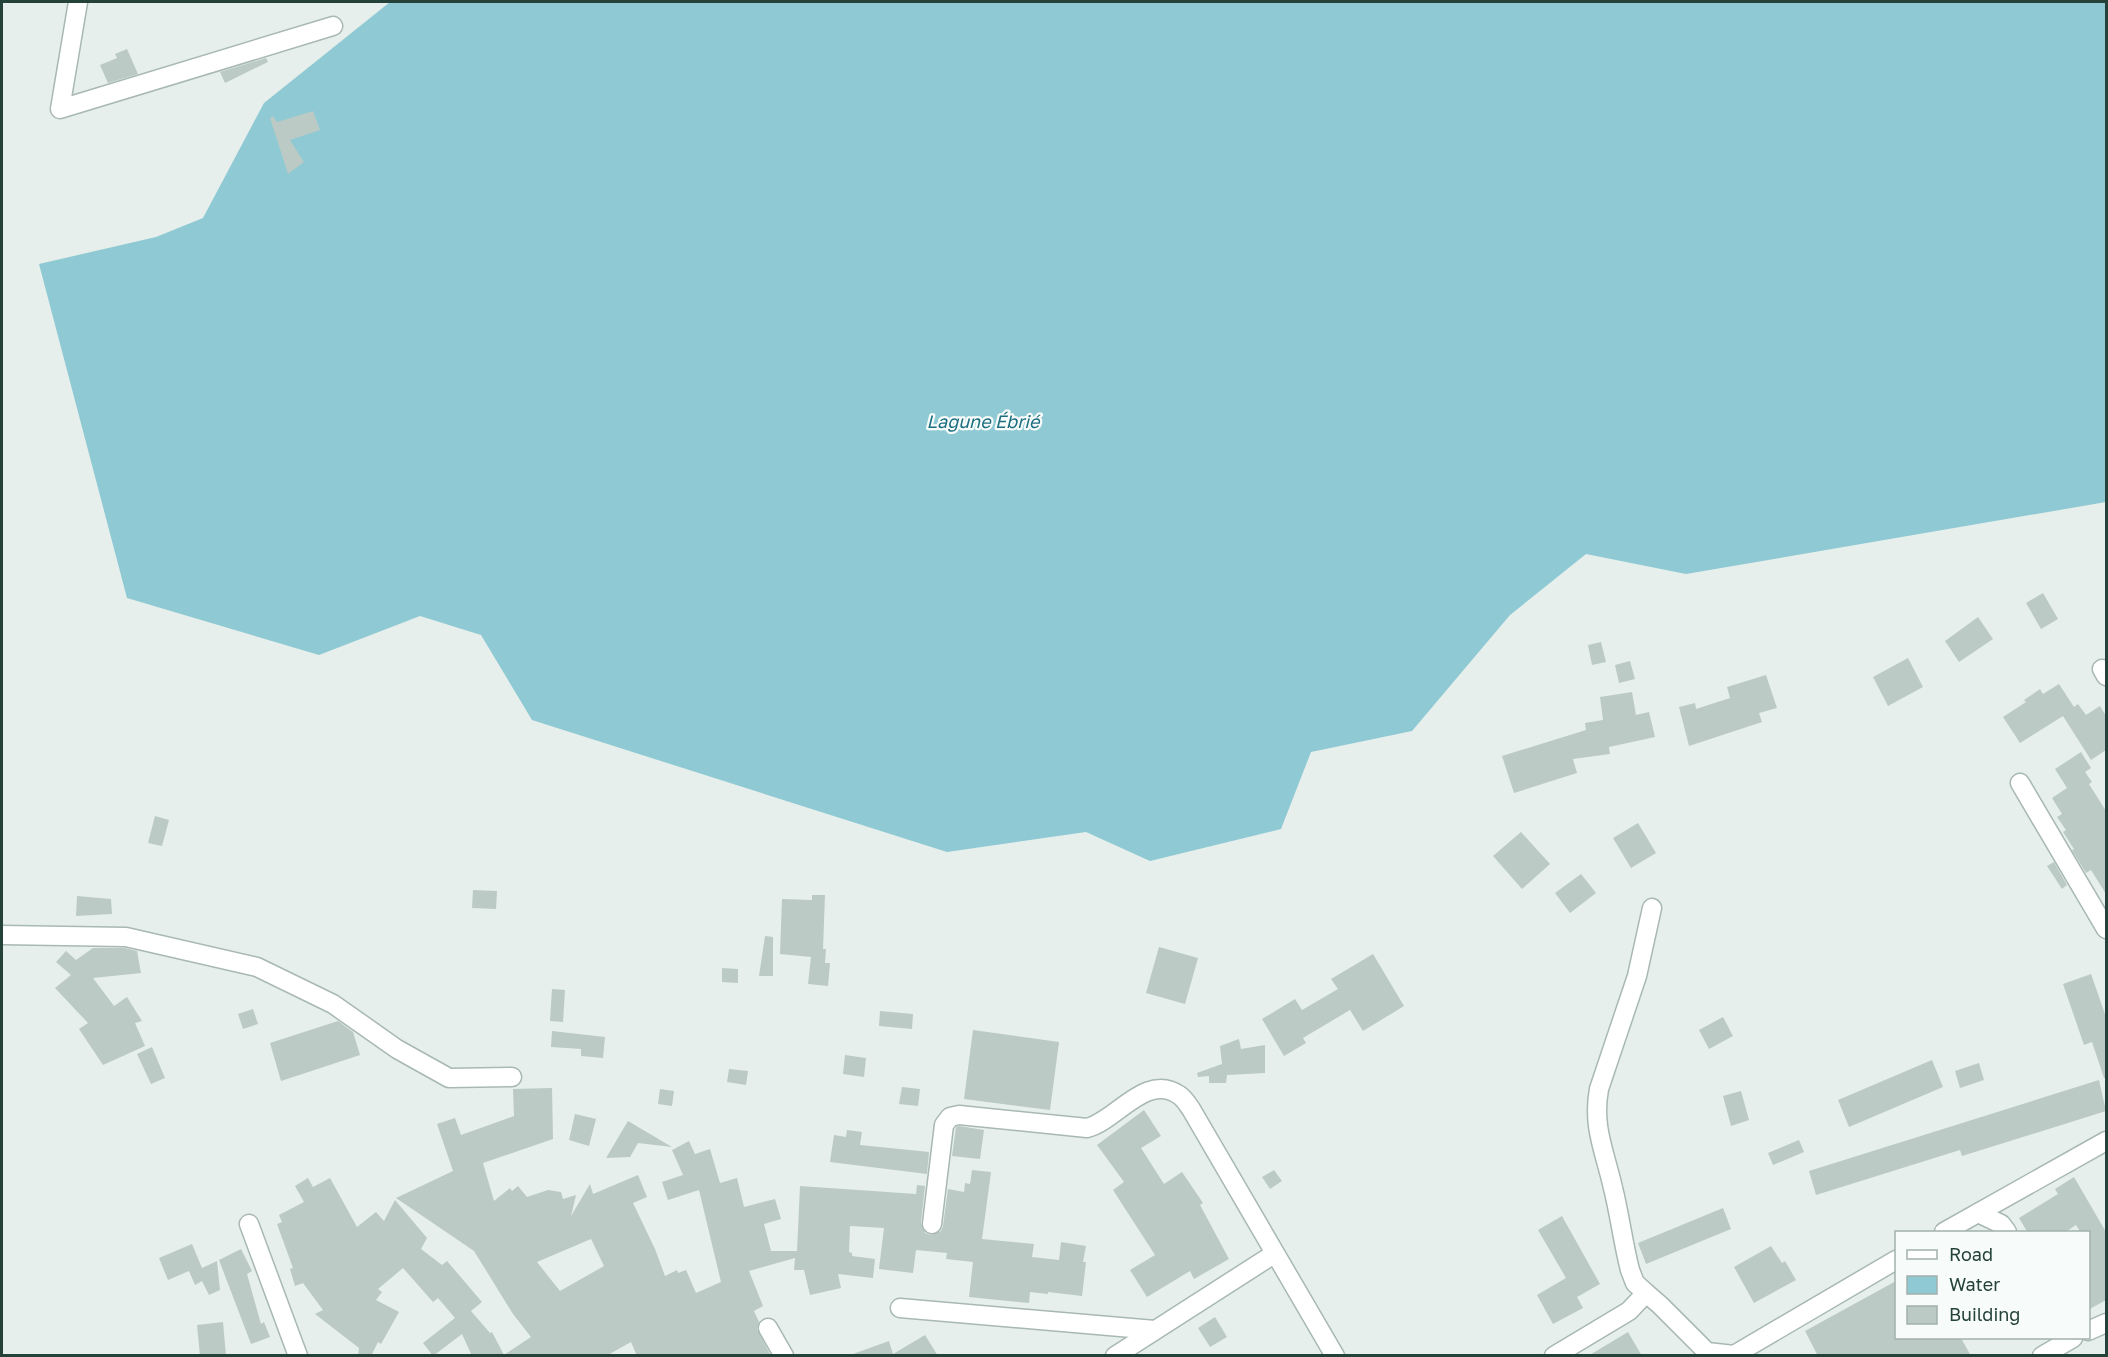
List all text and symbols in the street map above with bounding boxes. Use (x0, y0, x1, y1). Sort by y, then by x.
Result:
water label: Lagune Ébrié (927, 410, 1041, 432)
legend (1895, 1231, 2090, 1339)
text: Road (1949, 1243, 1993, 1265)
text: Water (1949, 1273, 2000, 1295)
text: Building (1949, 1303, 2020, 1325)

